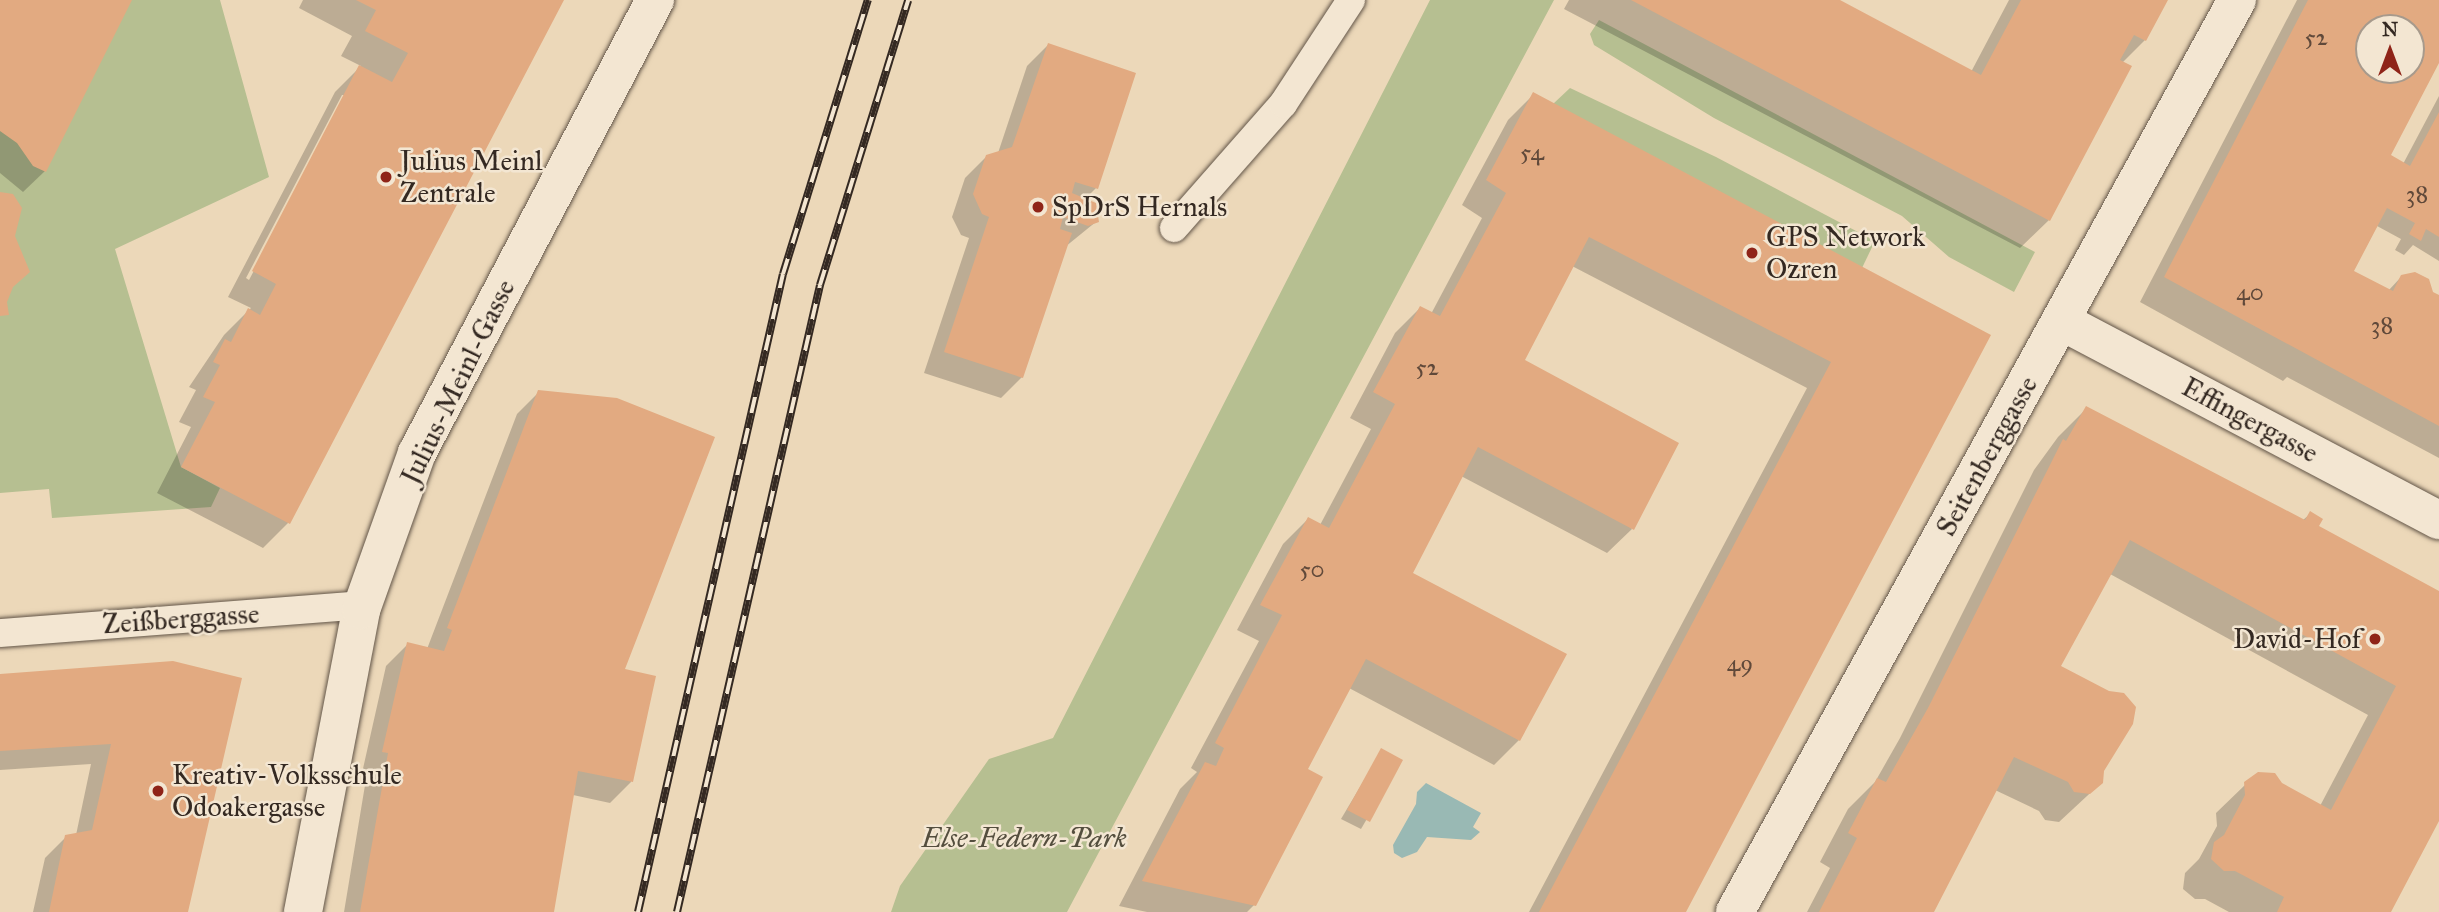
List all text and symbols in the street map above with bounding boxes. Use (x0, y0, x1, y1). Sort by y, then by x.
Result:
north arrow (2355, 14, 2425, 84)
text: N (2382, 18, 2398, 41)
house number: 52 (2305, 24, 2327, 52)
house number: 54 (1520, 139, 1544, 167)
place label: Julius Meinl Zentrale (400, 144, 543, 210)
marker: Julius Meinl Zentrale (378, 169, 394, 185)
house number: 38 (2406, 181, 2428, 209)
place label: SpDrS Hernals (1052, 190, 1227, 224)
marker: SpDrS Hernals (1030, 199, 1046, 215)
place label: GPS Network Ozren (1766, 220, 1925, 286)
marker: GPS Network Ozren (1744, 245, 1760, 261)
street label: Julius-Meinl-Gasse (394, 274, 522, 490)
house number: 40 (2236, 279, 2264, 307)
house number: 38 (2371, 312, 2393, 340)
house number: 52 (1416, 354, 1438, 382)
street label: Seitenberggasse (1929, 370, 2045, 542)
street label: Effingergasse (2176, 370, 2324, 470)
house number: 50 (1299, 556, 1325, 584)
street label: Zeißberggasse (101, 597, 261, 641)
place label: David-Hof (2233, 622, 2361, 656)
marker: David-Hof (2367, 631, 2383, 647)
house number: 49 (1727, 650, 1753, 678)
place label: Kreativ-Volksschule Odoakergasse (172, 758, 402, 824)
marker: Kreativ-Volksschule Odoakergasse (150, 783, 166, 799)
park label: Else-Federn-Park (921, 821, 1127, 855)

